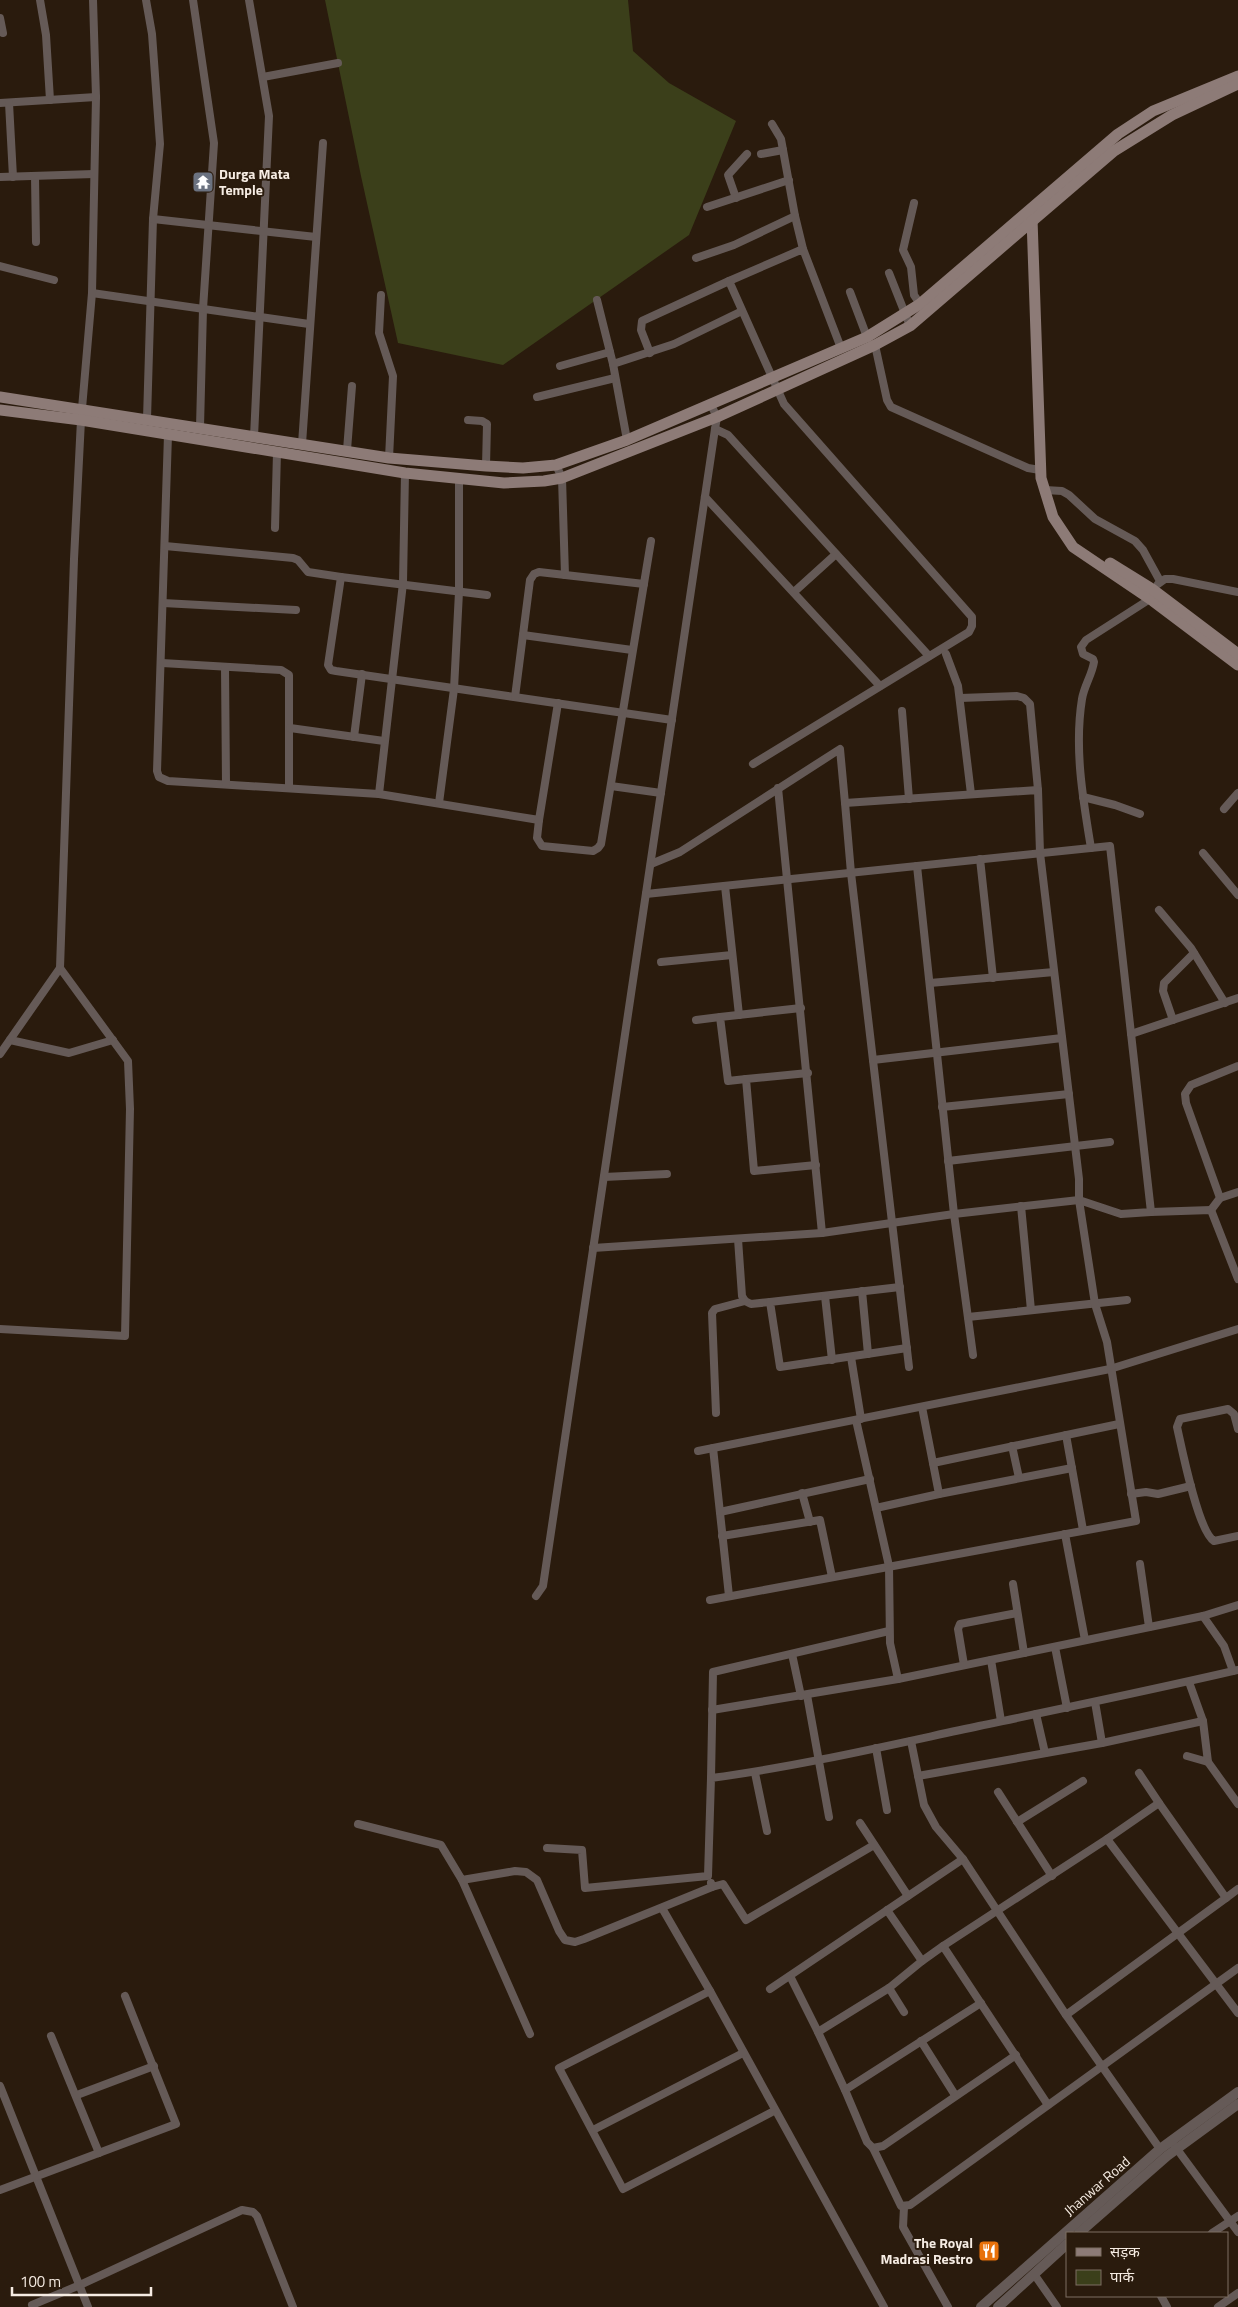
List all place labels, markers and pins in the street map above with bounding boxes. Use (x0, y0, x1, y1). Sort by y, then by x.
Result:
place label: Durga Mata Temple (219, 163, 290, 200)
temple icon: Durga Mata Temple (191, 170, 215, 194)
place label: The Royal Madrasi Restro (880, 2232, 973, 2269)
restaurant icon: The Royal Madrasi Restro (977, 2239, 1001, 2263)

